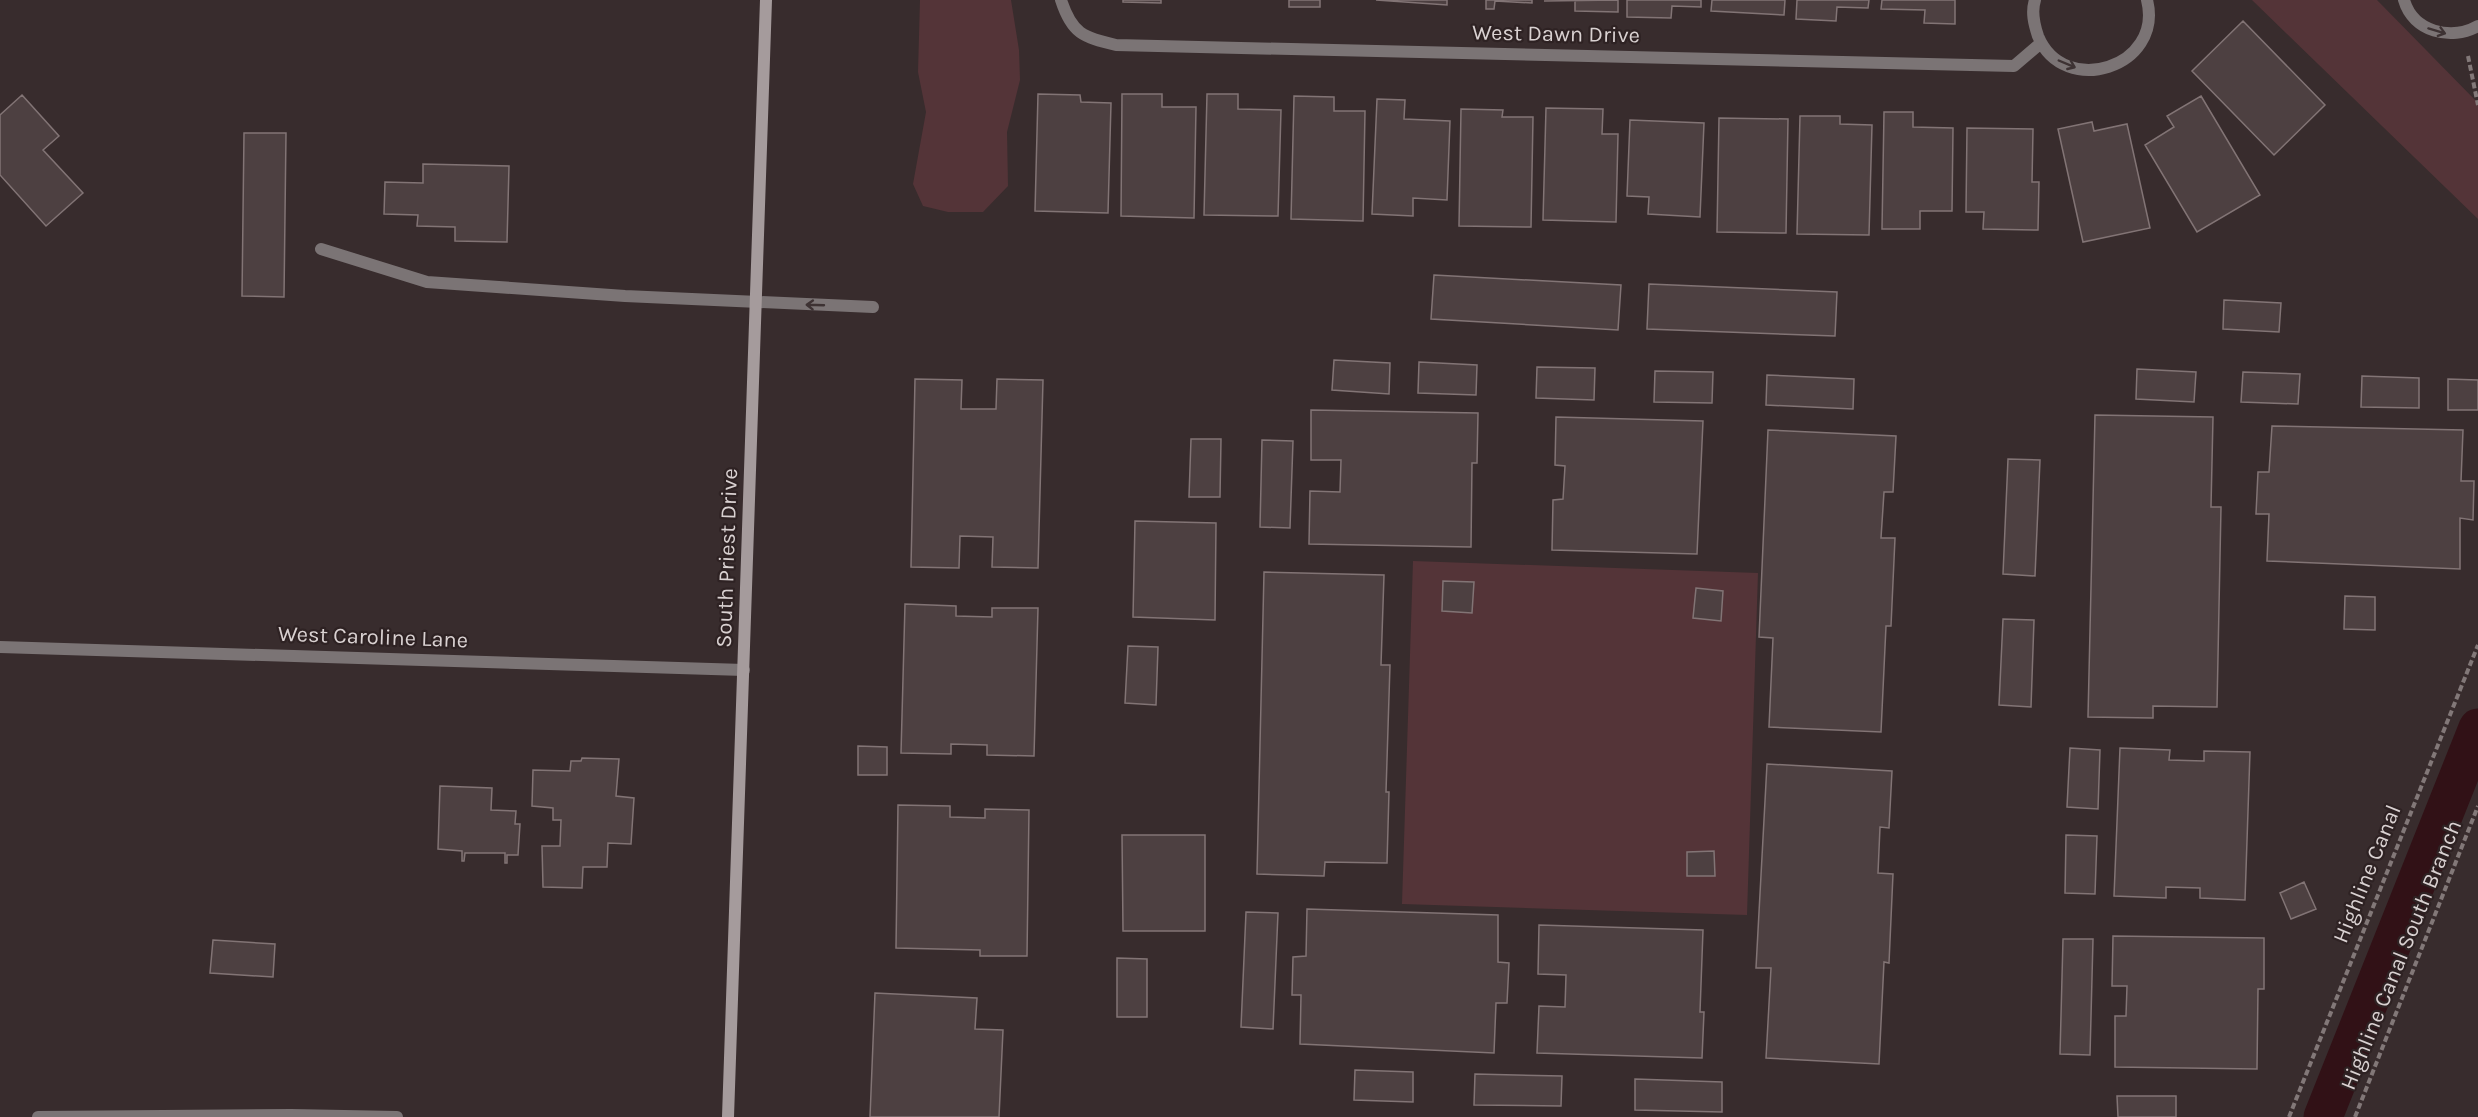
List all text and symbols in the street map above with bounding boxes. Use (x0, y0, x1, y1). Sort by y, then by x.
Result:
street label: West Dawn Drive (1472, 20, 1640, 48)
one-way arrow (2427, 26, 2446, 37)
one-way arrow (2058, 59, 2076, 70)
one-way arrow (805, 300, 825, 311)
street label: South Priest Drive (711, 468, 743, 648)
street label: West Caroline Lane (277, 621, 469, 653)
street label: Highline Canal (2327, 801, 2407, 947)
street label: Highline Canal South Branch (2335, 816, 2467, 1094)

